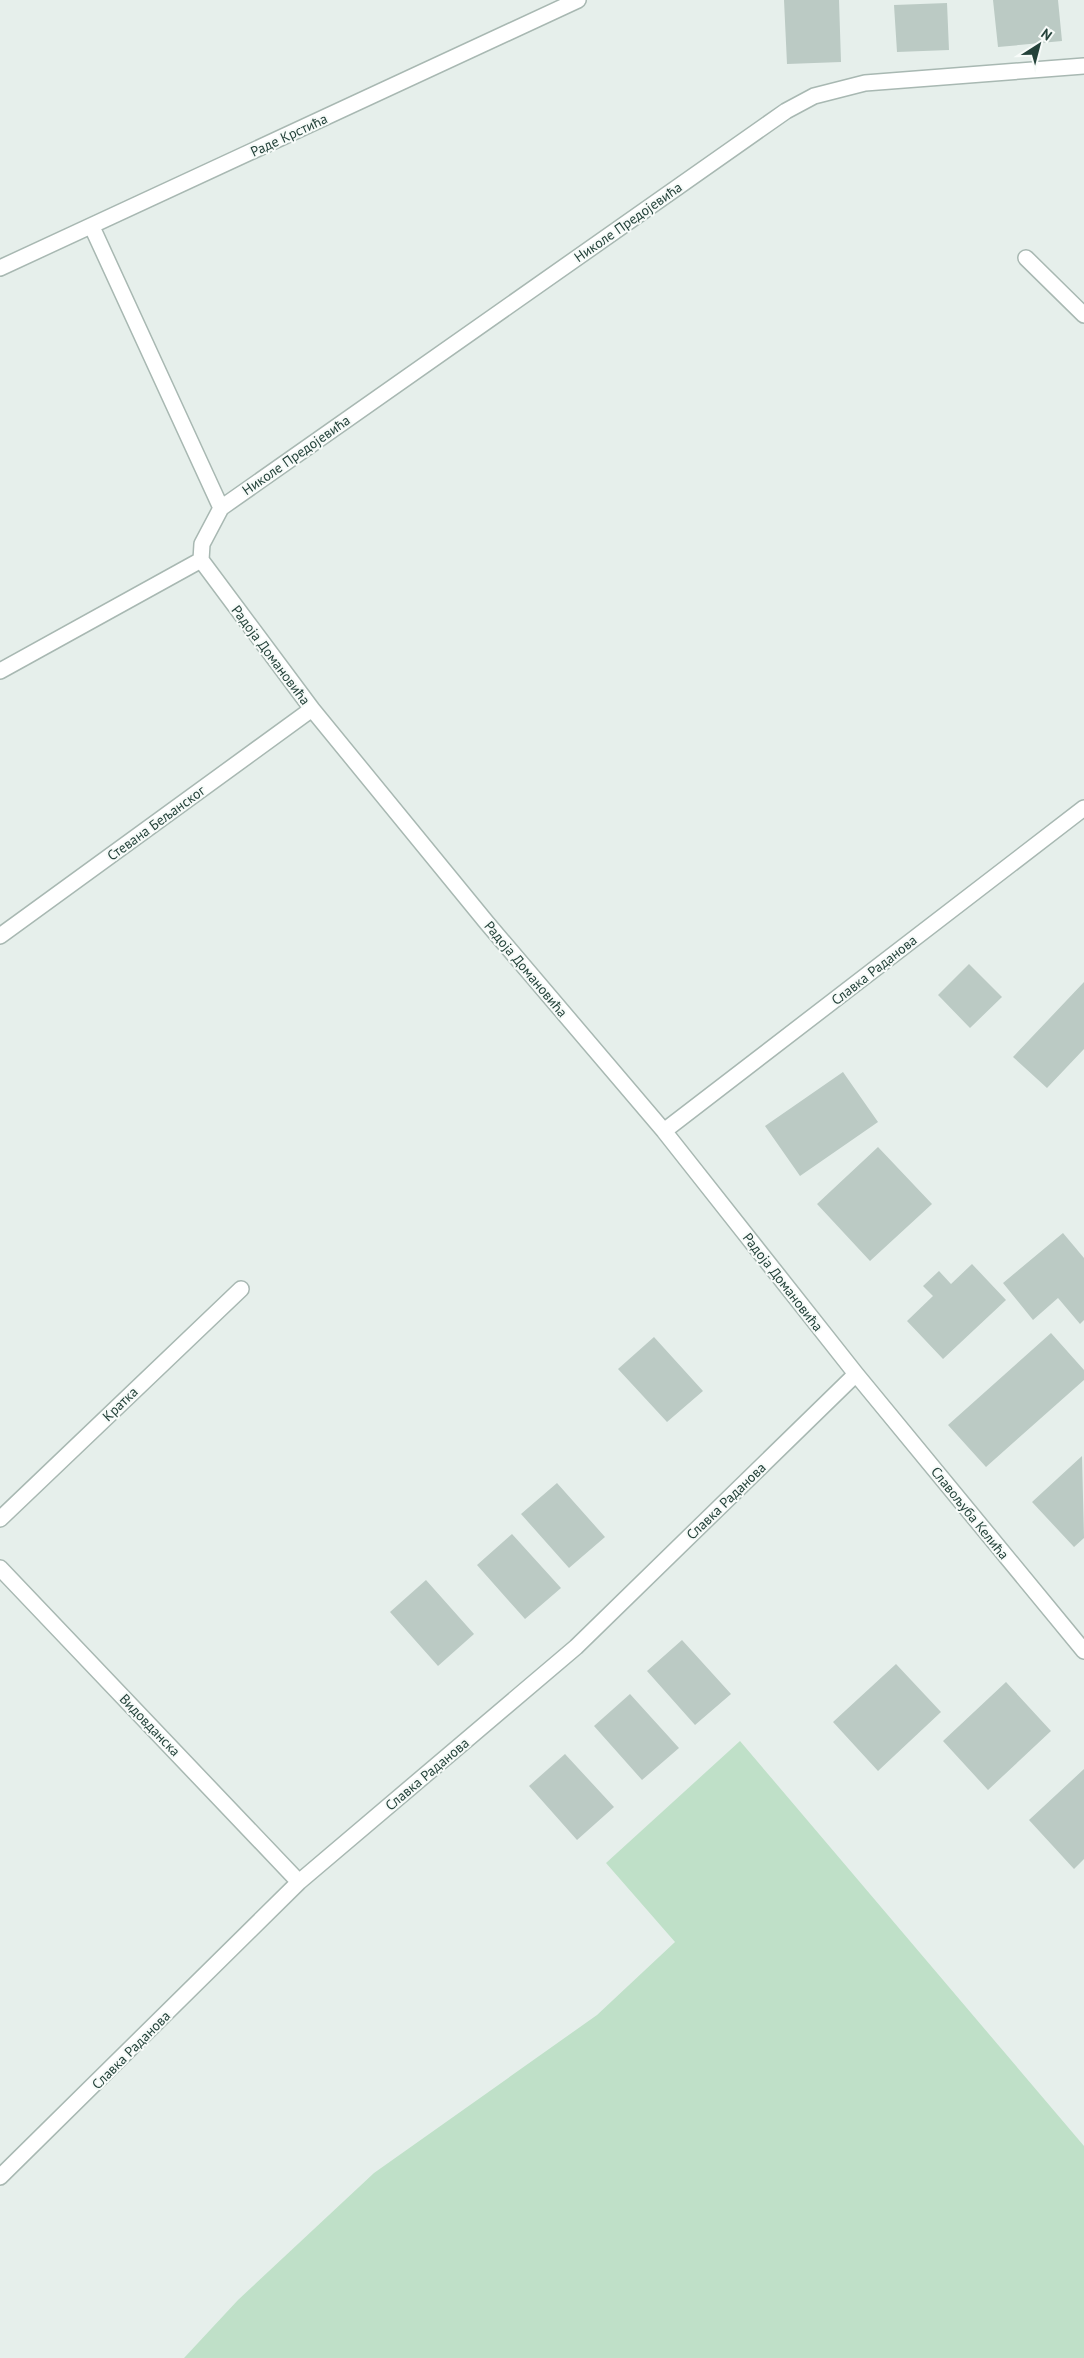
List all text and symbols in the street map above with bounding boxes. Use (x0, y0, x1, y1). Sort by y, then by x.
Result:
north arrow (1014, 20, 1064, 70)
text: N (1038, 24, 1056, 44)
street label: Раде Крстића (248, 109, 330, 161)
street label: Николе Предојевића (571, 178, 685, 266)
street label: Николе Предојевића (239, 411, 353, 499)
street label: Радоја Домановића (228, 602, 314, 708)
street label: Стевана Бељанског (104, 781, 209, 865)
street label: Радоја Домановића (480, 917, 572, 1021)
street label: Славка Раданова (828, 931, 920, 1009)
street label: Радоја Домановића (739, 1229, 827, 1335)
street label: Кратка (99, 1383, 141, 1425)
street label: Славка Раданова (682, 1458, 770, 1544)
street label: Славољуба Келића (927, 1463, 1013, 1563)
street label: Видовданска (116, 1690, 184, 1760)
street label: Славка Раданова (381, 1734, 473, 1814)
street label: Славка Раданова (88, 2007, 174, 2093)

